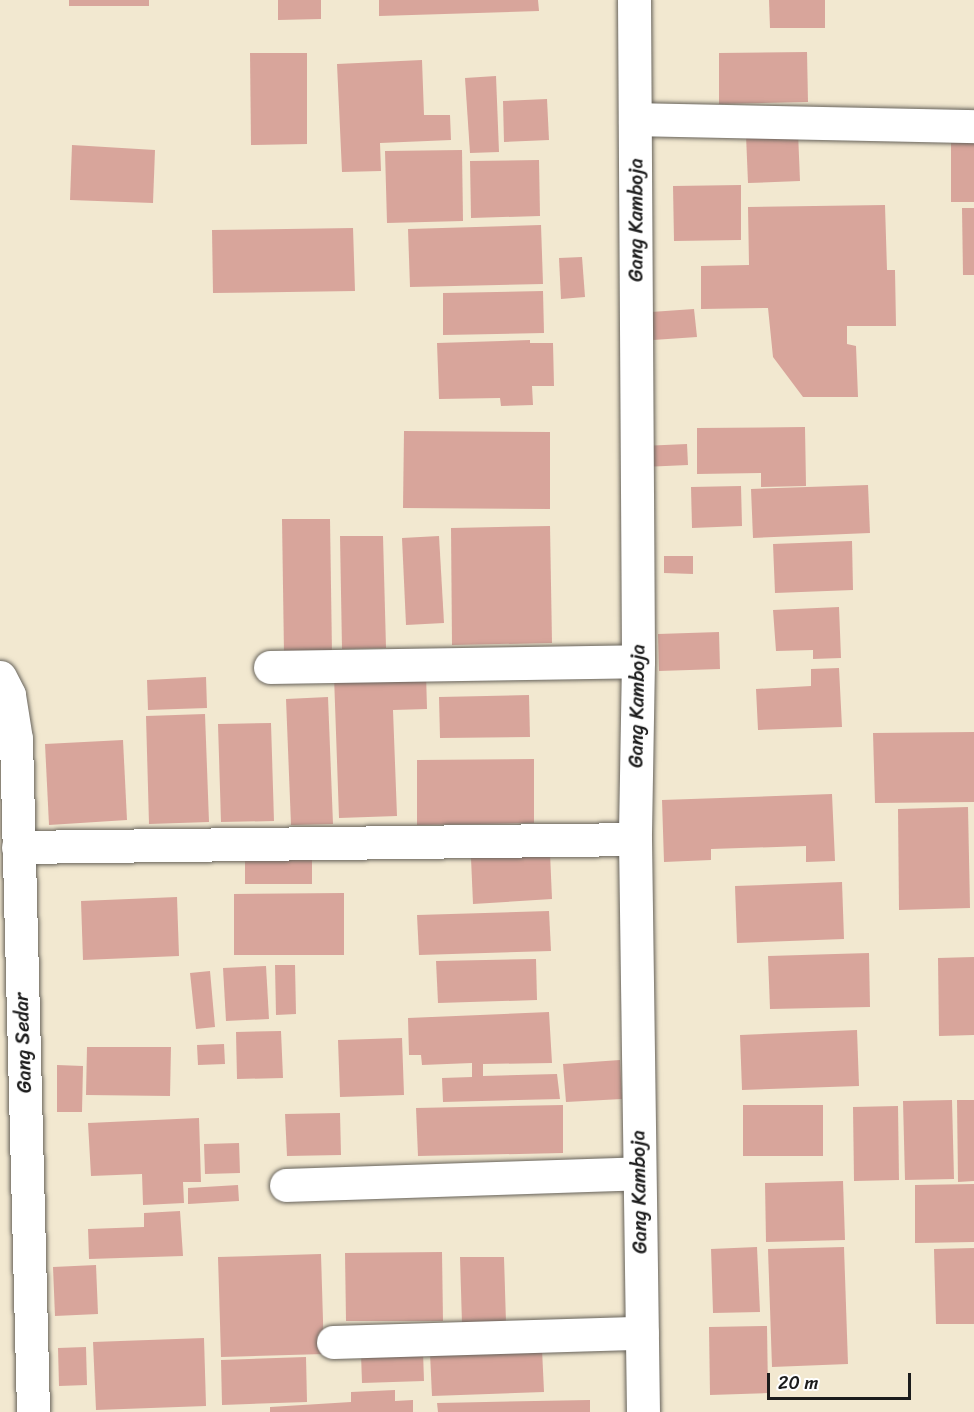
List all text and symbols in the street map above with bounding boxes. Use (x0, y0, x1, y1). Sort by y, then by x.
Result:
street label: Gang Kamboja (624, 159, 648, 281)
street label: Gang Kamboja (624, 644, 650, 768)
street label: Gang Sedar (9, 993, 37, 1093)
street label: Gang Kamboja (626, 1130, 652, 1254)
scale bar (770, 1361, 914, 1399)
text: 20 m (778, 1367, 818, 1399)

